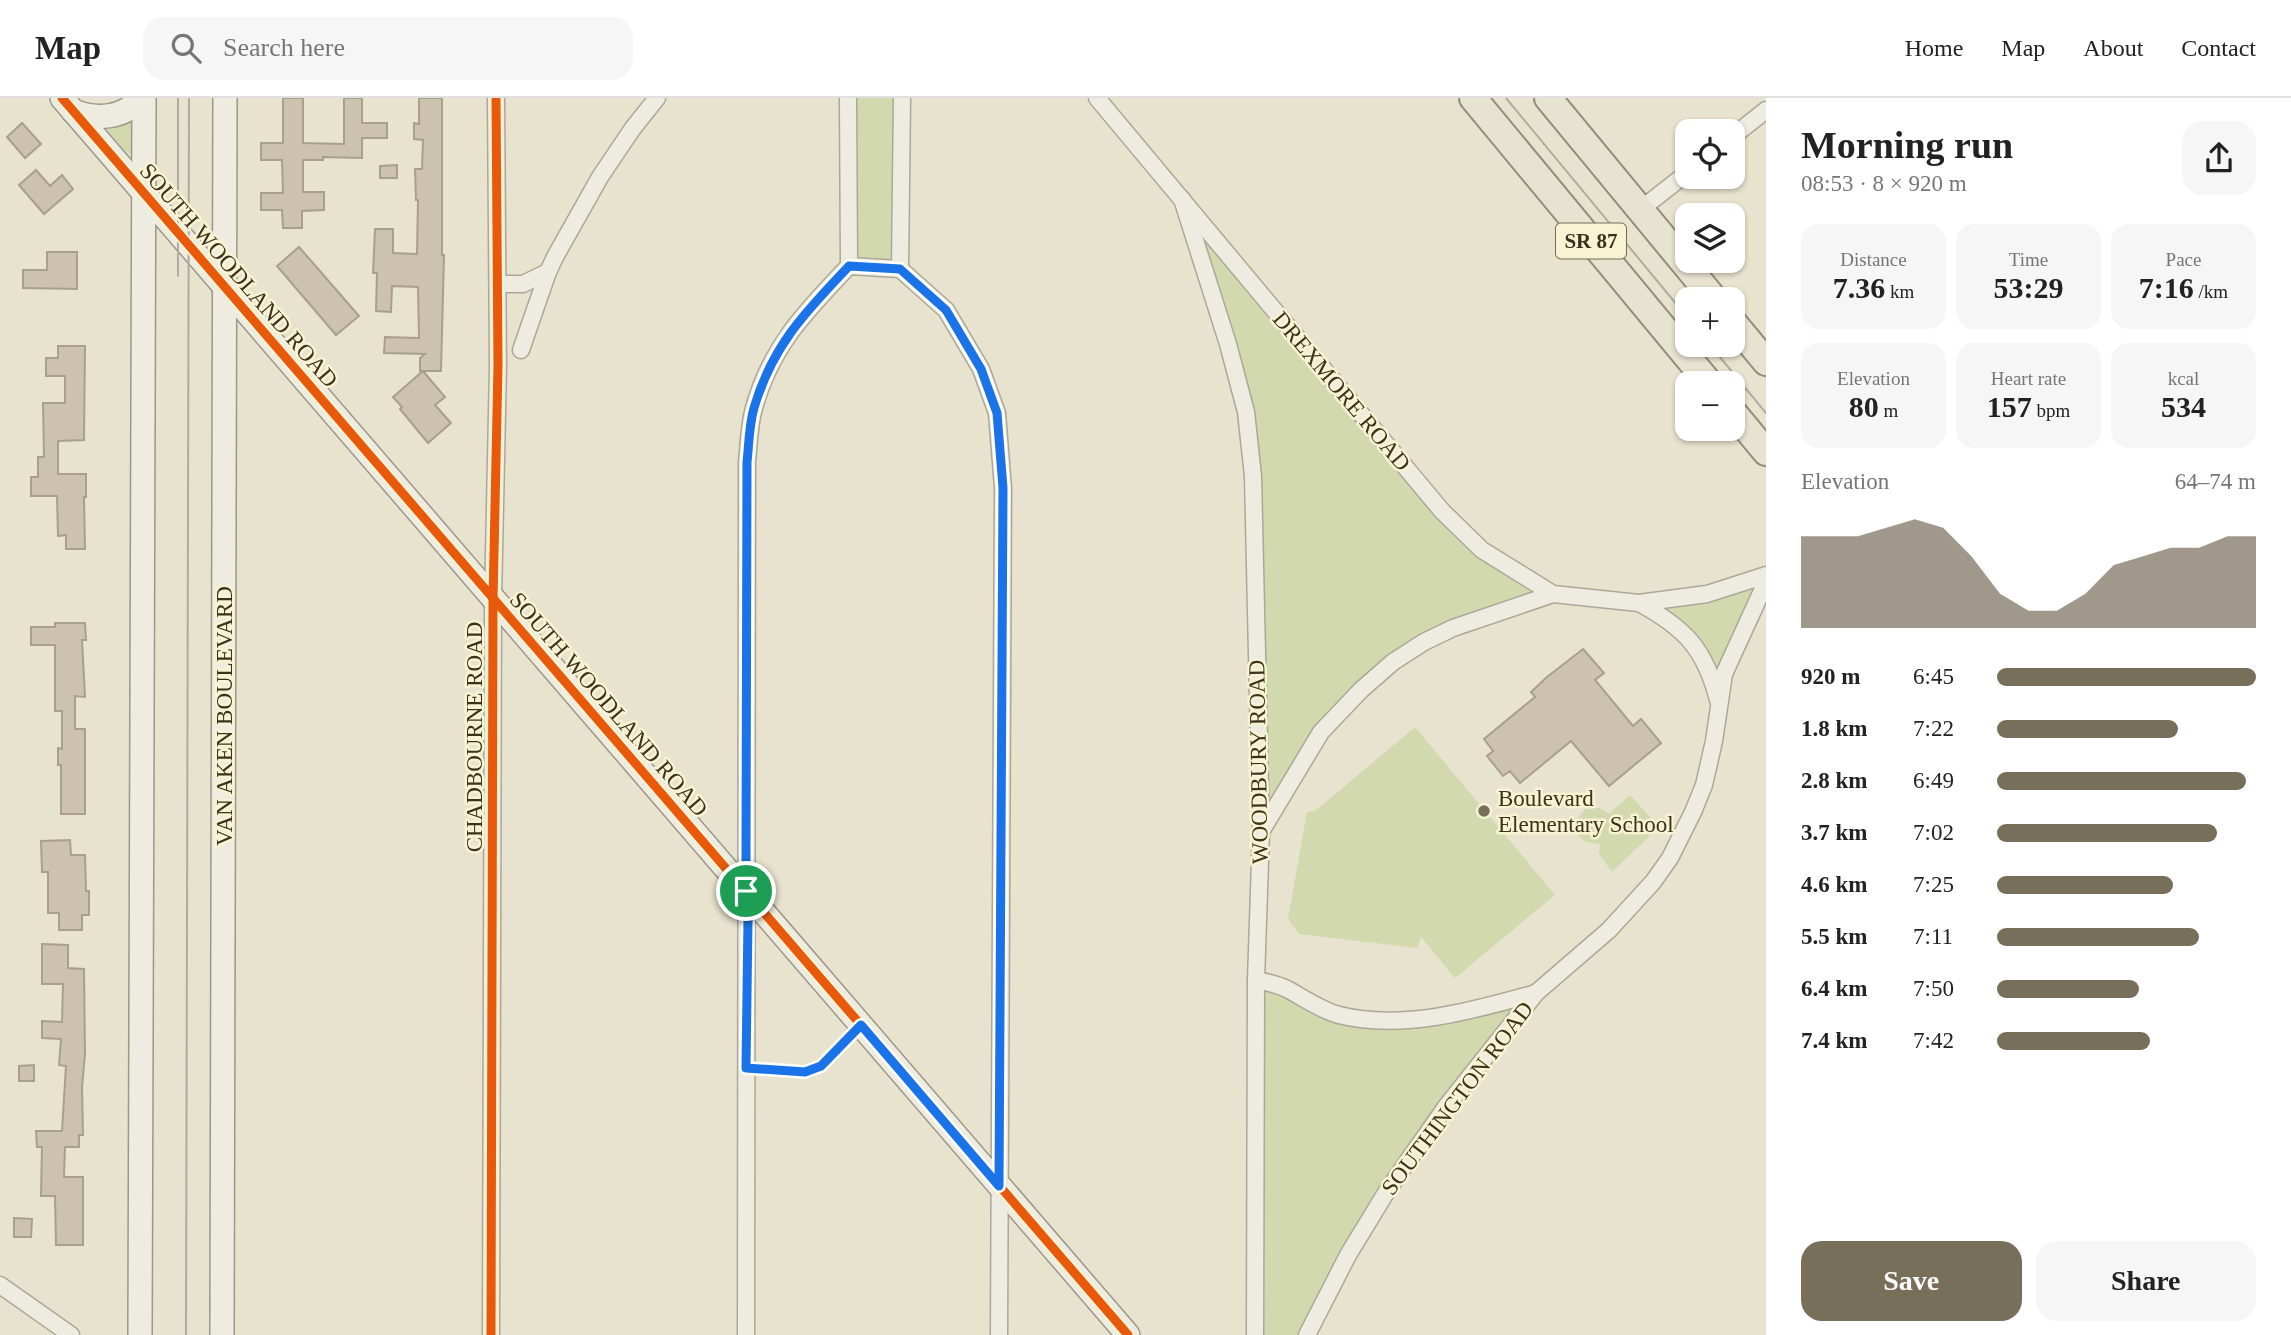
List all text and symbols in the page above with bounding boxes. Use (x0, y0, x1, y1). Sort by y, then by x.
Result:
search box (143, 17, 633, 80)
icon: search (167, 29, 205, 67)
text: Map (35, 30, 101, 66)
text: Search here (223, 33, 345, 62)
text: Home (1905, 35, 1963, 61)
text: Map (2001, 35, 2045, 61)
text: About (2083, 35, 2143, 61)
text: Contact (2181, 35, 2256, 61)
map controls (1675, 119, 1745, 441)
button: locate (1675, 119, 1745, 189)
button: share (2182, 121, 2256, 195)
text: Morning run (1801, 124, 2013, 166)
street label: SOUTH WOODLAND ROAD (135, 158, 343, 392)
text: 08:53 · 8 × 920 m (1801, 171, 1967, 196)
button: layers (1675, 203, 1745, 273)
road number: SR 87 (1556, 223, 1626, 258)
text: Distance (1840, 249, 1907, 270)
text: Time (2009, 249, 2048, 270)
text: Pace (2166, 249, 2201, 270)
text: 7.36 (1833, 271, 1885, 304)
text: 53:29 (1994, 271, 2064, 304)
text: 7:16 (2139, 271, 2194, 304)
text: km (1885, 281, 1914, 302)
text: /km (2194, 281, 2228, 302)
button: + (1675, 287, 1745, 357)
street label: DREXMORE ROAD (1268, 307, 1415, 476)
text: Elevation (1837, 368, 1910, 389)
text: Heart rate (1991, 368, 2066, 389)
text: kcal (2168, 368, 2199, 389)
button: − (1675, 371, 1745, 441)
text: 80 (1849, 390, 1879, 423)
text: 157 (1987, 390, 2032, 423)
text: 534 (2161, 390, 2206, 423)
text: m (1879, 400, 1898, 421)
text: bpm (2032, 400, 2070, 421)
text: Elevation (1801, 469, 1889, 494)
text: 64–74 m (2175, 469, 2256, 494)
street label: VAN AKEN BOULEVARD (212, 586, 237, 846)
street label: SOUTH WOODLAND ROAD (505, 587, 713, 821)
street label: CHADBOURNE ROAD (462, 622, 487, 852)
street label: WOODBURY ROAD (1244, 660, 1273, 864)
text: 920 m (1801, 664, 1860, 689)
text: 6:45 (1913, 664, 1954, 689)
text: 1.8 km (1801, 716, 1867, 741)
text: 7:22 (1913, 716, 1954, 741)
text: 2.8 km (1801, 768, 1867, 793)
text: 6:49 (1913, 768, 1954, 793)
place label: Boulevard Elementary School (1498, 786, 1674, 837)
marker: Boulevard Elementary School (1476, 803, 1492, 819)
text: 3.7 km (1801, 820, 1867, 845)
text: 7:02 (1913, 820, 1954, 845)
pin (716, 861, 776, 921)
icon: arrive (727, 872, 765, 910)
text: 4.6 km (1801, 872, 1867, 897)
text: 7:25 (1913, 872, 1954, 897)
text: 5.5 km (1801, 924, 1867, 949)
text: 7:11 (1913, 924, 1953, 949)
text: 6.4 km (1801, 976, 1867, 1001)
text: 7:50 (1913, 976, 1954, 1001)
street label: SOUTHINGTON ROAD (1377, 997, 1538, 1200)
text: 7.4 km (1801, 1028, 1867, 1053)
text: 7:42 (1913, 1028, 1954, 1053)
button: Save (1801, 1241, 2022, 1321)
button: Share (2036, 1241, 2256, 1321)

